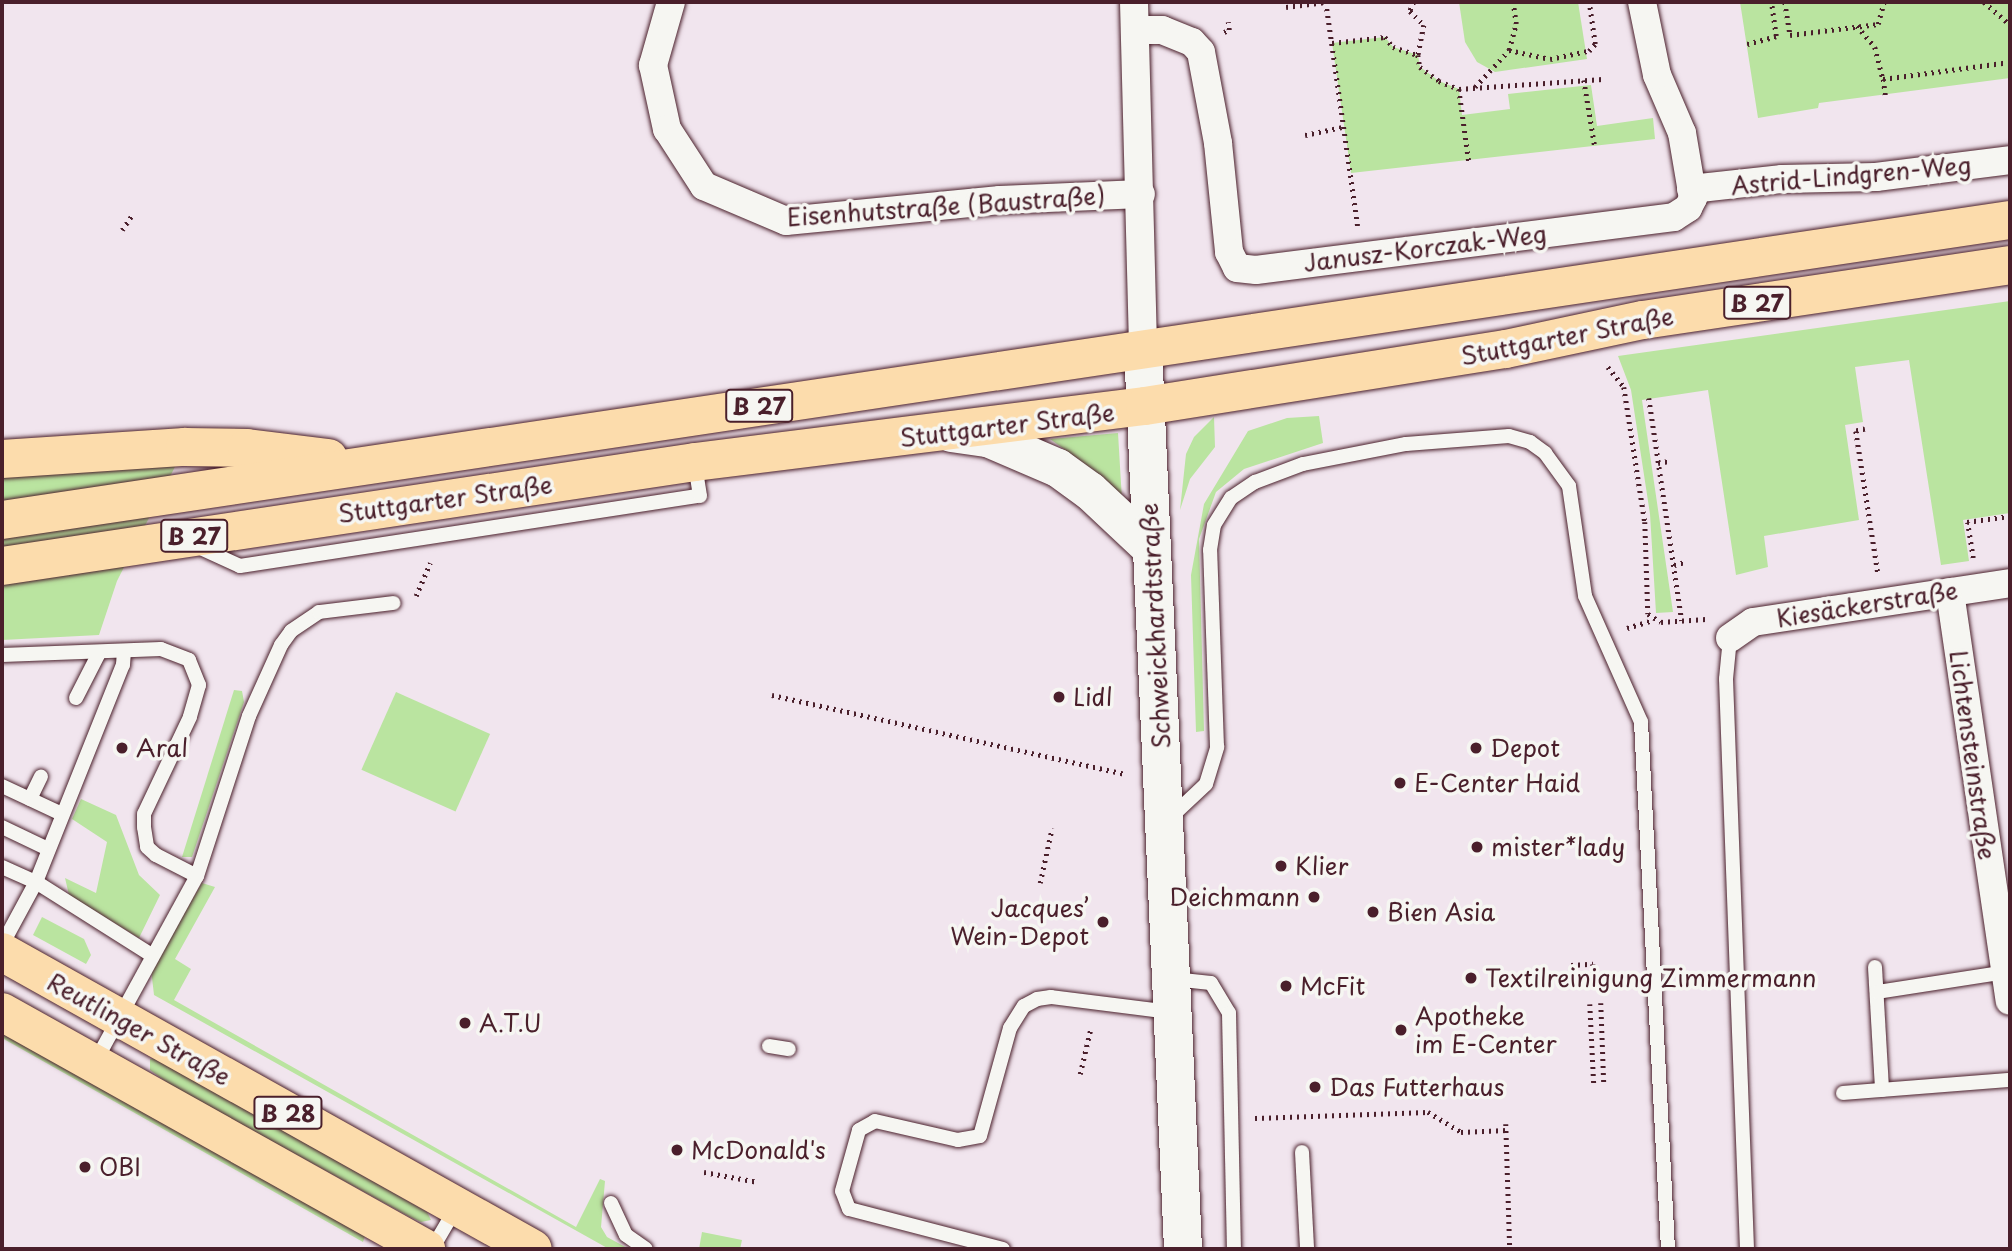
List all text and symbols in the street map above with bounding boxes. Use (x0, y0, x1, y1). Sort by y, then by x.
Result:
street label: Astrid-Lindgren-Weg (1730, 150, 1972, 200)
street label: Eisenhutstraße (Baustraße) (785, 180, 1107, 232)
street label: Janusz-Korczak-Weg (1302, 219, 1548, 277)
road number: B 27 (1724, 284, 1790, 322)
street label: Stuttgarter Straße (1457, 301, 1677, 371)
road number: B 27 (726, 386, 792, 426)
street label: Stuttgarter Straße (897, 397, 1117, 453)
street label: Stuttgarter Straße (335, 470, 555, 528)
street label: Schweickhardtstraße (1134, 502, 1176, 750)
road number: B 27 (161, 516, 227, 556)
street label: Kiesäckerstraße (1774, 575, 1960, 633)
street label: Lichtensteinstraße (1944, 648, 2002, 862)
place label: Lidl (1073, 683, 1113, 711)
marker: Lidl (1051, 689, 1067, 705)
place label: Aral (136, 734, 188, 762)
place label: Depot (1490, 734, 1560, 762)
marker: Aral (114, 740, 130, 756)
marker: Depot (1468, 740, 1484, 756)
place label: E-Center Haid (1414, 769, 1582, 797)
marker: E-Center Haid (1392, 775, 1408, 791)
place label: mister*lady (1491, 833, 1625, 861)
marker: mister*lady (1469, 839, 1485, 855)
place label: Klier (1295, 852, 1349, 880)
marker: Klier (1273, 858, 1289, 874)
place label: Deichmann (1169, 883, 1300, 911)
marker: Deichmann (1306, 889, 1322, 905)
place label: Jacques’ Wein-Depot (950, 894, 1089, 950)
place label: Bien Asia (1387, 898, 1496, 926)
marker: Bien Asia (1365, 904, 1381, 920)
marker: Jacques’ Wein-Depot (1095, 914, 1111, 930)
place label: Textilreinigung Zimmermann (1485, 964, 1817, 992)
street label: Reutlinger Straße (42, 967, 236, 1091)
marker: Textilreinigung Zimmermann (1463, 970, 1479, 986)
place label: McFit (1300, 972, 1365, 1000)
marker: McFit (1278, 978, 1294, 994)
place label: Apotheke im E-Center (1415, 1002, 1556, 1058)
place label: A.T.U (479, 1009, 541, 1037)
marker: A.T.U (457, 1015, 473, 1031)
marker: Apotheke im E-Center (1393, 1022, 1409, 1038)
place label: Das Futterhaus (1329, 1073, 1507, 1101)
marker: Das Futterhaus (1307, 1079, 1323, 1095)
road number: B 28 (253, 1094, 323, 1132)
place label: McDonald's (691, 1136, 826, 1164)
marker: McDonald's (669, 1142, 685, 1158)
place label: OBI (99, 1153, 141, 1181)
marker: OBI (77, 1159, 93, 1175)

